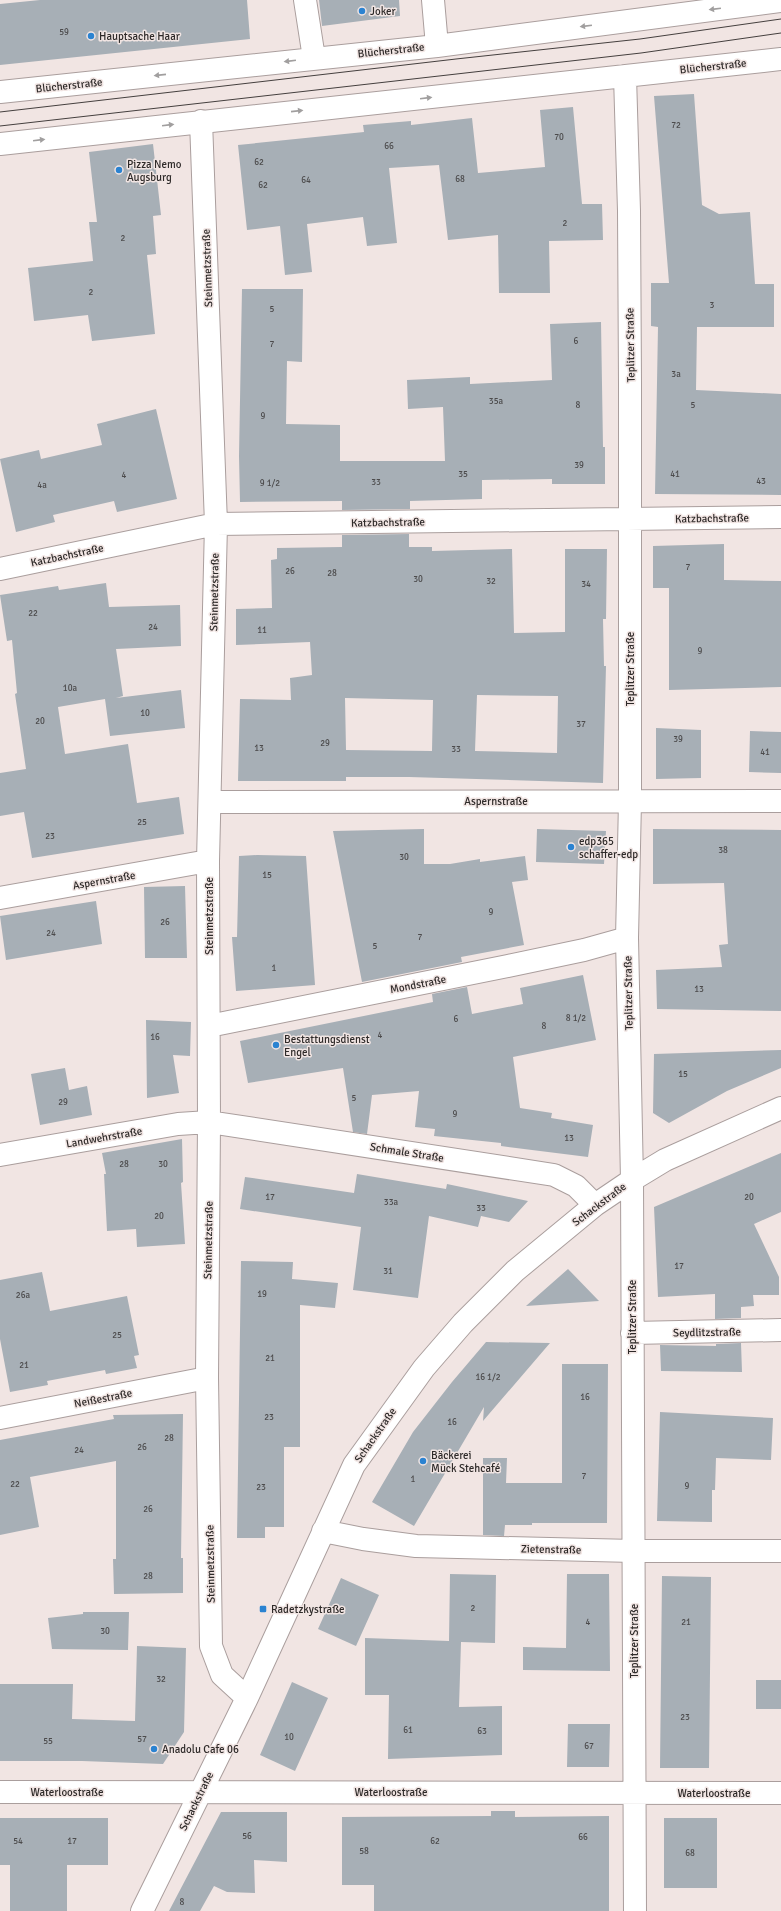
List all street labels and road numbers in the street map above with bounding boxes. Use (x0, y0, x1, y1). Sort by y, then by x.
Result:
street label: Blücherstraße (357, 41, 425, 60)
street label: Blücherstraße (679, 57, 747, 76)
street label: Blücherstraße (35, 76, 103, 95)
street label: Steinmetzstraße (200, 229, 215, 307)
street label: Teplitzer Straße (623, 308, 638, 382)
street label: Katzbachstraße (675, 511, 749, 526)
street label: Katzbachstraße (351, 515, 425, 530)
street label: Katzbachstraße (30, 541, 105, 570)
street label: Steinmetzstraße (207, 553, 222, 631)
street label: Teplitzer Straße (624, 632, 637, 706)
street label: Aspernstraße (464, 795, 528, 808)
street label: Aspernstraße (72, 869, 137, 892)
street label: Steinmetzstraße (203, 877, 216, 955)
street label: Teplitzer Straße (621, 956, 636, 1030)
street label: Mondstraße (389, 973, 447, 996)
street label: Landwehrstraße (65, 1124, 143, 1151)
street label: Schmale Straße (369, 1140, 445, 1165)
street label: Schackstraße (570, 1180, 629, 1229)
street label: Steinmetzstraße (201, 1201, 216, 1279)
street label: Teplitzer Straße (626, 1280, 639, 1354)
street label: Seydlitzstraße (673, 1325, 741, 1340)
street label: Neißestraße (73, 1386, 133, 1410)
street label: Schackstraße (352, 1405, 399, 1465)
street label: Steinmetzstraße (203, 1525, 218, 1603)
street label: Zietenstraße (521, 1542, 581, 1557)
street label: Teplitzer Straße (628, 1604, 641, 1678)
street label: Schackstraße (177, 1770, 216, 1833)
street label: Waterloostraße (31, 1786, 103, 1799)
street label: Waterloostraße (355, 1786, 427, 1799)
street label: Waterloostraße (678, 1787, 750, 1800)

